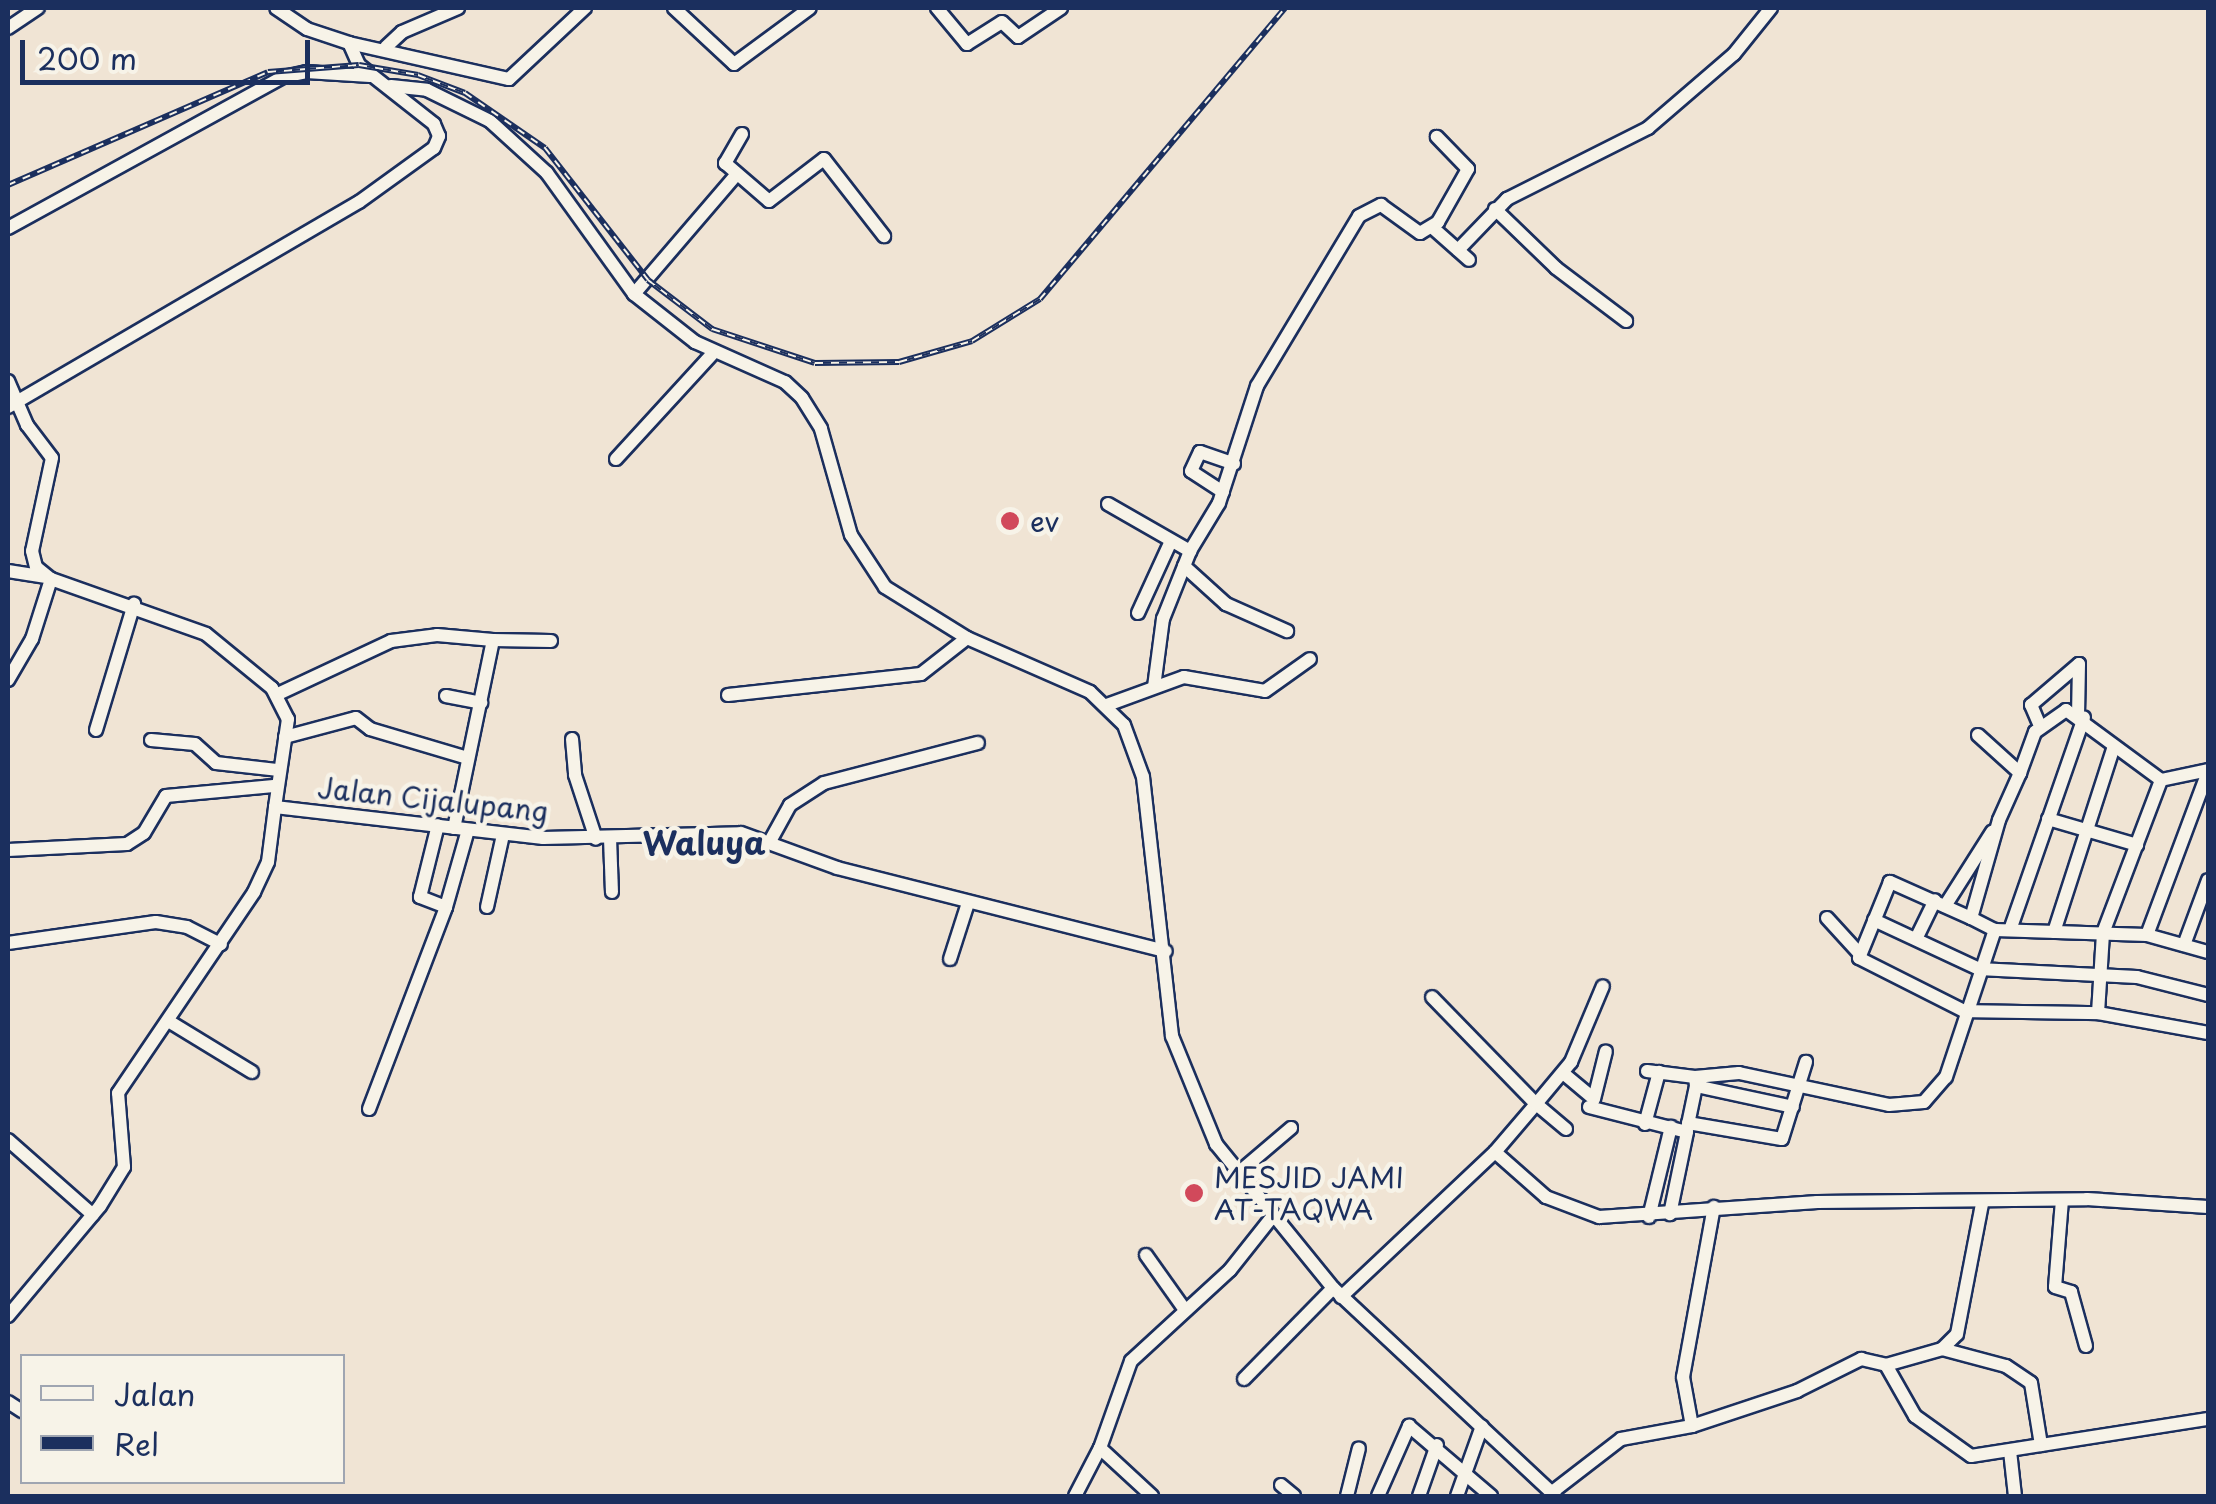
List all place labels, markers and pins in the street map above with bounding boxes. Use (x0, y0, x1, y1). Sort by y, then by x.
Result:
place label: ev (1030, 504, 1059, 538)
marker: ev (999, 510, 1021, 532)
place label: MESJID JAMI AT-TAQWA (1214, 1160, 1405, 1226)
marker: MESJID JAMI AT-TAQWA (1183, 1182, 1205, 1204)

